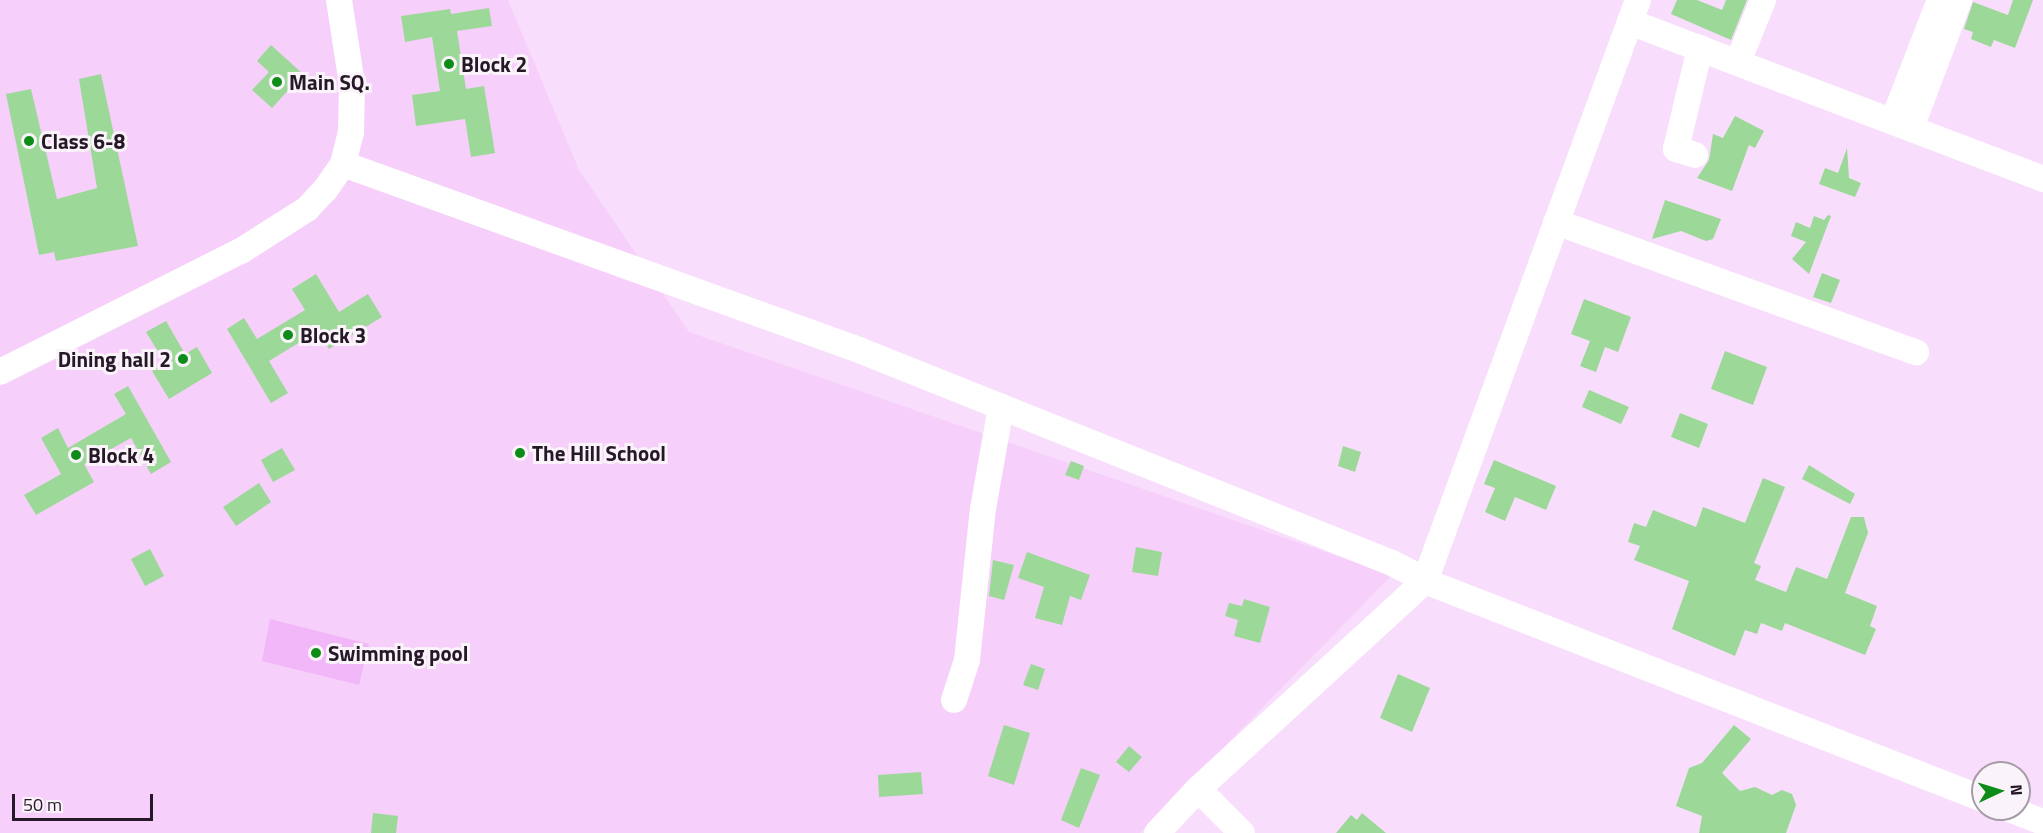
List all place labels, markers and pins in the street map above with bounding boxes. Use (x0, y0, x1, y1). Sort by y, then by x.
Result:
place label: Block 2 (461, 51, 527, 77)
marker: Block 2 (442, 57, 456, 71)
place label: Main SQ. (289, 69, 370, 95)
marker: Main SQ. (270, 75, 284, 89)
place label: Class 6-8 (41, 128, 125, 154)
marker: Class 6-8 (22, 134, 36, 148)
place label: Block 3 (300, 322, 366, 348)
marker: Block 3 (281, 328, 295, 342)
place label: Dining hall 2 (58, 346, 171, 372)
marker: Dining hall 2 (176, 352, 190, 366)
place label: The Hill School (532, 440, 666, 466)
place label: Block 4 (88, 442, 154, 468)
marker: The Hill School (513, 446, 527, 460)
marker: Block 4 (69, 448, 83, 462)
place label: Swimming pool (328, 640, 468, 666)
marker: Swimming pool (309, 646, 323, 660)

